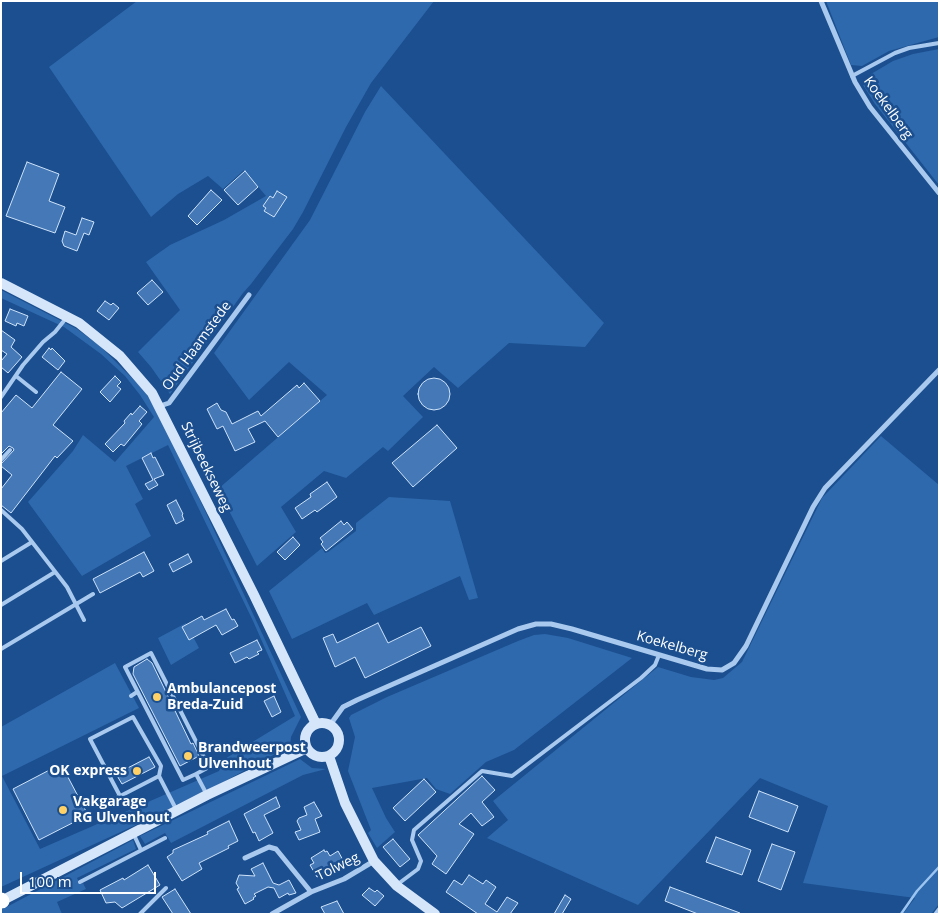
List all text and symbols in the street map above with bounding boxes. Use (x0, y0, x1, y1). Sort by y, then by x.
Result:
street label: Koekelberg (860, 73, 916, 143)
street label: Oud Haamstede (159, 298, 235, 394)
street label: Strijbeekseweg (177, 419, 235, 515)
street label: Koekelberg (634, 628, 710, 664)
place label: Ambulancepost Breda-Zuid (167, 681, 276, 714)
marker: Ambulancepost Breda-Zuid (151, 691, 163, 703)
place label: Brandweerpost Ulvenhout (198, 740, 306, 772)
marker: Brandweerpost Ulvenhout (182, 750, 194, 762)
place label: OK express (49, 763, 127, 779)
marker: OK express (131, 765, 143, 777)
place label: Vakgarage RG Ulvenhout (73, 794, 169, 826)
marker: Vakgarage RG Ulvenhout (57, 804, 69, 816)
street label: Tolweg (314, 849, 362, 885)
scale bar (22, 862, 159, 894)
text: 100 m (28, 871, 72, 891)

